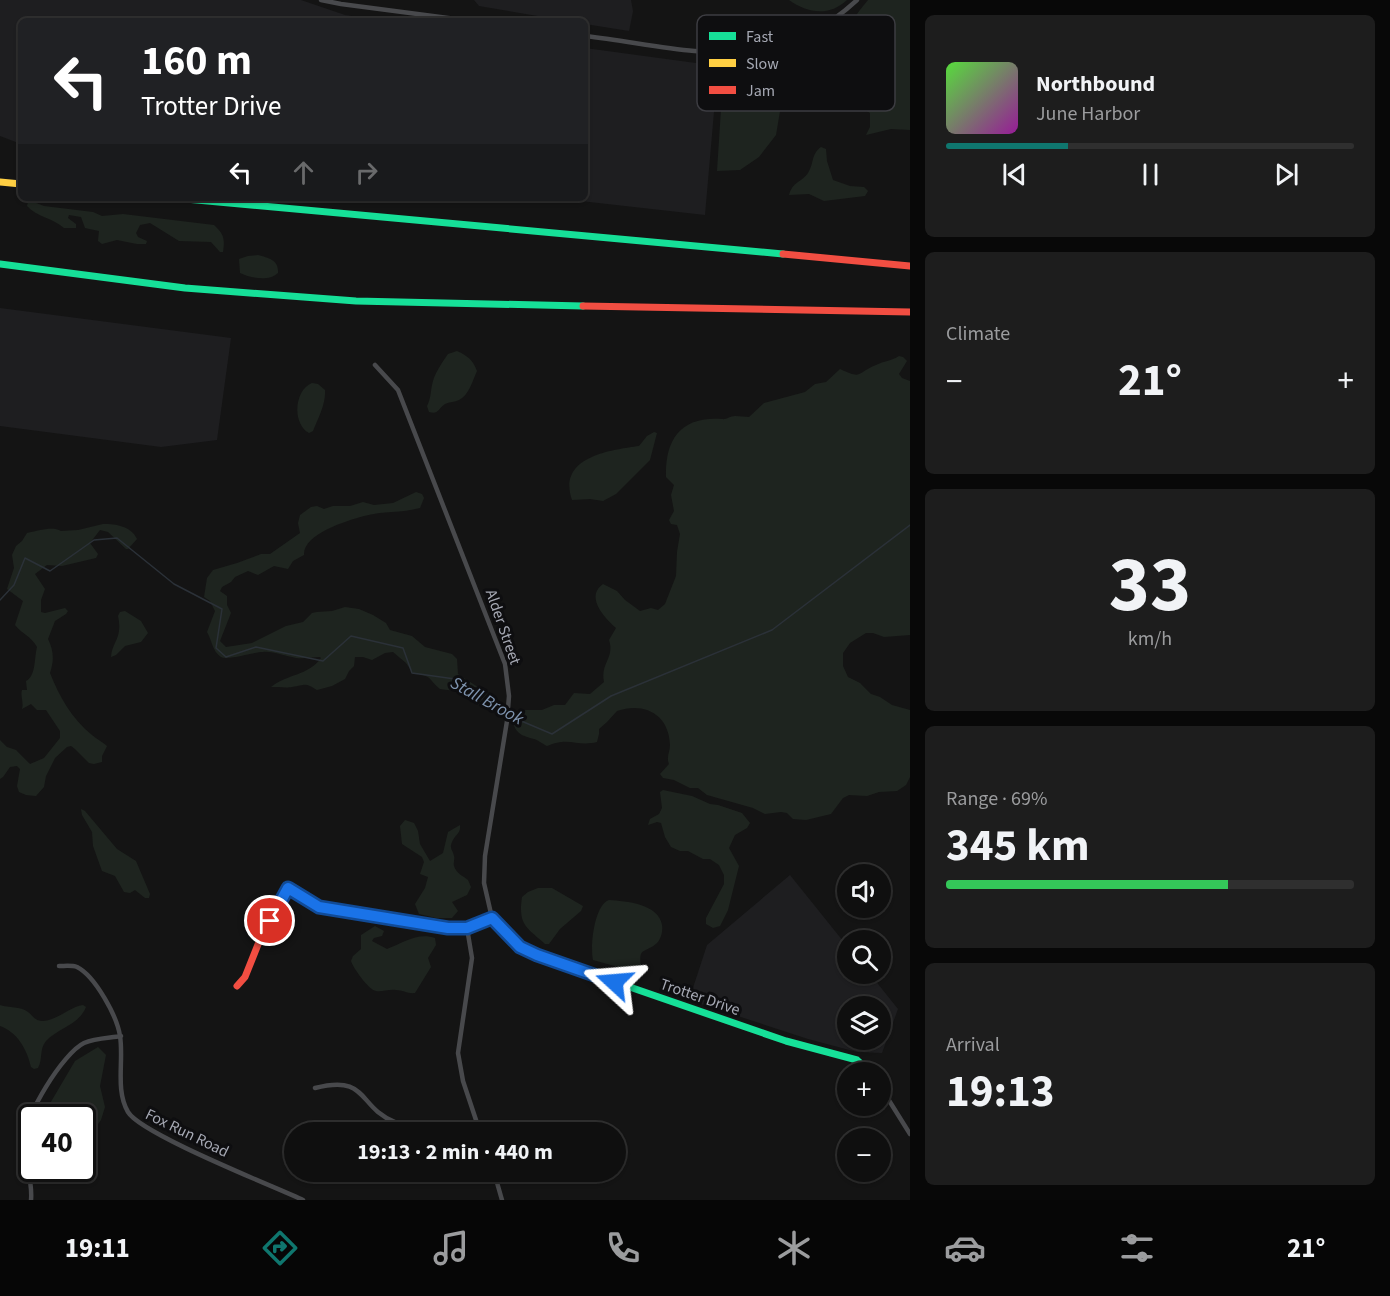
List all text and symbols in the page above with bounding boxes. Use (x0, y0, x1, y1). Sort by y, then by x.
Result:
legend (697, 15, 895, 111)
text: Fast (746, 26, 774, 48)
text: 160 m (141, 31, 252, 91)
icon: left (42, 42, 120, 120)
text: Slow (746, 53, 779, 75)
text: Northbound (1036, 68, 1155, 100)
text: Jam (746, 80, 775, 102)
text: Trotter Drive (141, 87, 282, 126)
text: June Harbor (1036, 100, 1140, 128)
icon: left (224, 156, 257, 189)
icon: ahead (287, 156, 320, 189)
icon: right (350, 156, 383, 189)
icon: previous (998, 158, 1031, 191)
icon: pause (1134, 158, 1167, 191)
icon: next (1270, 158, 1303, 191)
text: Climate (946, 320, 1010, 348)
text: 21° (1118, 349, 1182, 413)
text: − (946, 358, 962, 405)
text: + (1338, 358, 1354, 405)
text: 33 (1109, 530, 1191, 641)
street label: Alder Street (480, 586, 526, 668)
text: km/h (1128, 625, 1172, 653)
water label: Stall Brook (446, 671, 529, 732)
text: Range · 69% (946, 785, 1047, 813)
text: 345 km (946, 814, 1090, 878)
map controls (837, 864, 891, 1182)
button: sound (837, 864, 891, 918)
pin (244, 895, 295, 946)
icon: arrive (253, 904, 286, 937)
button: search (837, 930, 891, 984)
position arrow (582, 950, 646, 1014)
street label: Trotter Drive (657, 973, 743, 1021)
button: layers (837, 996, 891, 1050)
text: Arrival (946, 1031, 1000, 1059)
text: 19:13 (946, 1060, 1055, 1124)
button: + (837, 1062, 891, 1116)
street label: Fox Run Road (142, 1103, 232, 1163)
speed limit sign: 40 (18, 1104, 96, 1182)
button: − (837, 1128, 891, 1182)
text: 19:13 · 2 min · 440 m (357, 1136, 553, 1168)
icon: directions (259, 1227, 301, 1269)
icon: music (430, 1227, 472, 1269)
icon: phone (602, 1227, 644, 1269)
icon: climate (773, 1227, 815, 1269)
icon: car (944, 1227, 986, 1269)
icon: filters (1116, 1227, 1158, 1269)
text: 19:11 (65, 1229, 130, 1268)
text: 21° (1287, 1229, 1325, 1268)

